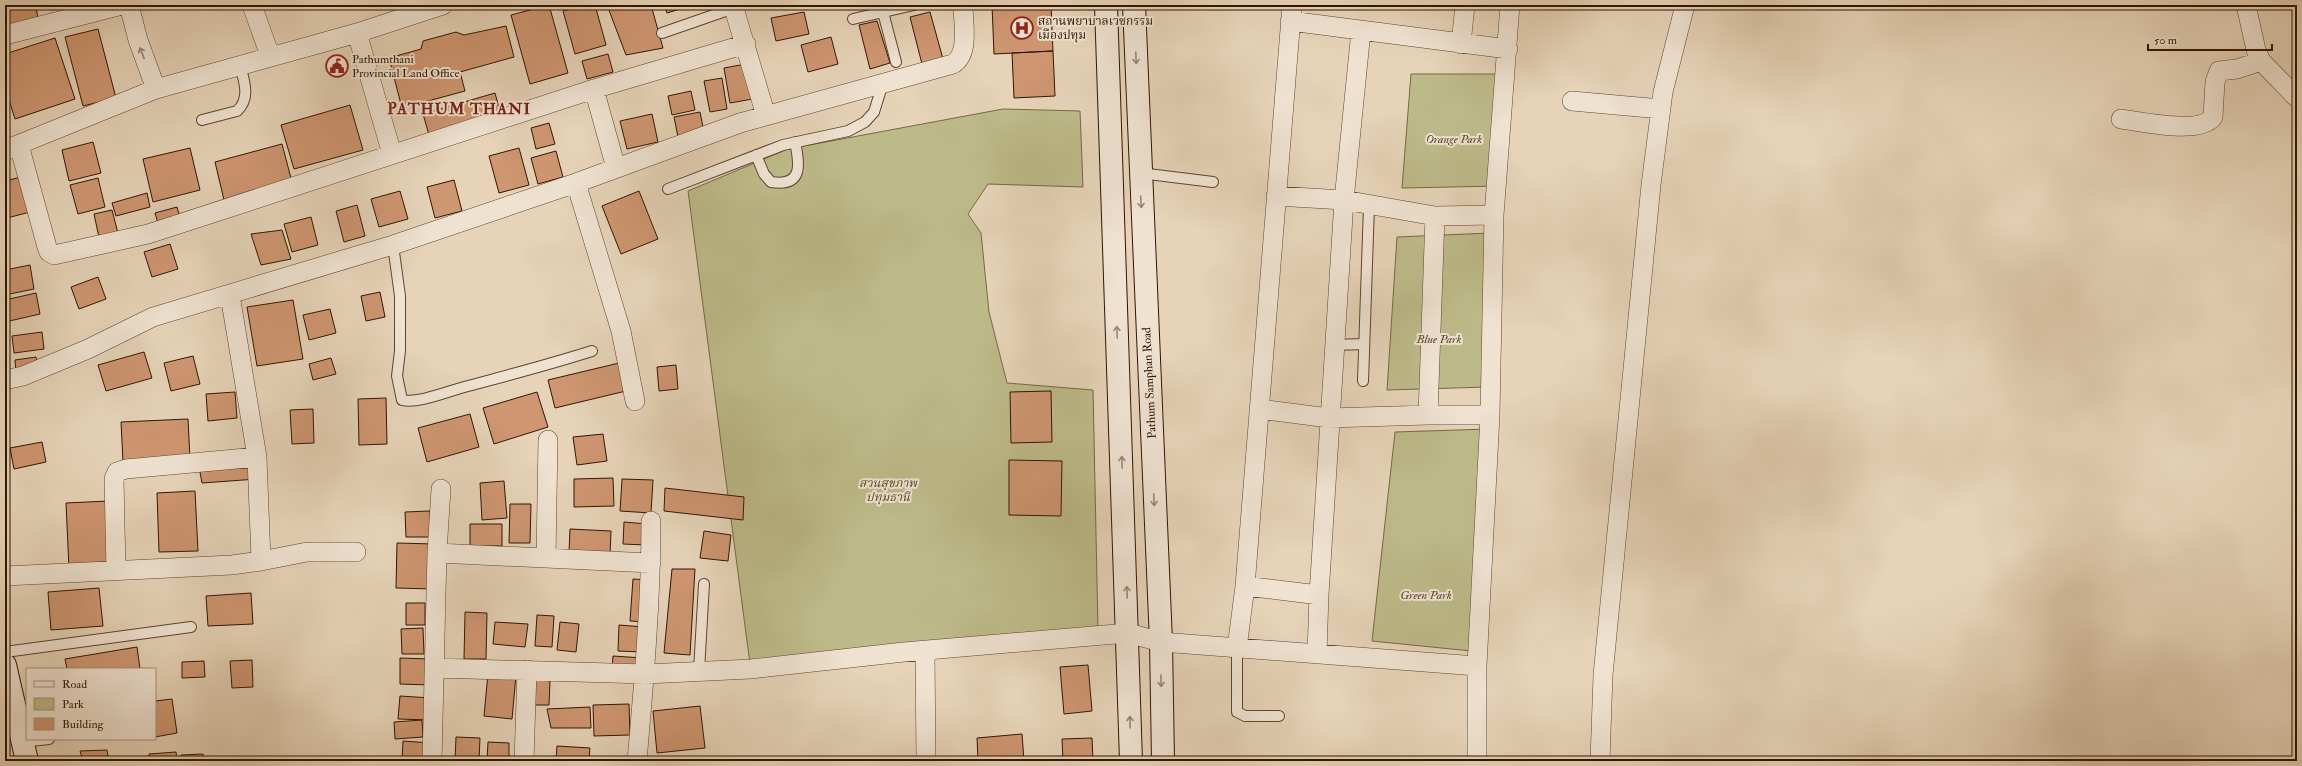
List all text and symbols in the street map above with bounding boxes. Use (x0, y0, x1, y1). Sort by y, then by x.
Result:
place label: สถานพยาบาลเวชกรรม เมืองปทุม (1038, 14, 1153, 43)
hospital icon: สถานพยาบาลเวชกรรม เมืองปทุม (1009, 15, 1035, 41)
scale bar (2148, 26, 2272, 52)
text: 50 m (2154, 33, 2178, 48)
one-way arrow (138, 47, 146, 59)
one-way arrow (1132, 51, 1140, 64)
place label: Pathumthani Provincial Land Office (352, 52, 460, 81)
public building icon: Pathumthani Provincial Land Office (324, 53, 350, 79)
district label: PATHUM THANI (387, 99, 531, 119)
park label: Orange Park (1426, 132, 1482, 147)
one-way arrow (1137, 195, 1145, 208)
one-way arrow (1114, 326, 1121, 339)
street label: Pathum Samphan Road (1139, 327, 1160, 439)
park label: Blue Park (1415, 332, 1462, 347)
one-way arrow (1118, 456, 1126, 469)
park label: สวนสุขภาพ ปทุมธานี (859, 476, 918, 505)
one-way arrow (1150, 493, 1158, 506)
one-way arrow (1123, 586, 1130, 599)
park label: Green Park (1400, 588, 1452, 603)
legend (26, 668, 156, 740)
one-way arrow (1158, 674, 1165, 687)
text: Road (62, 677, 87, 692)
text: Park (62, 697, 84, 712)
one-way arrow (1126, 716, 1134, 729)
text: Building (62, 717, 105, 732)

